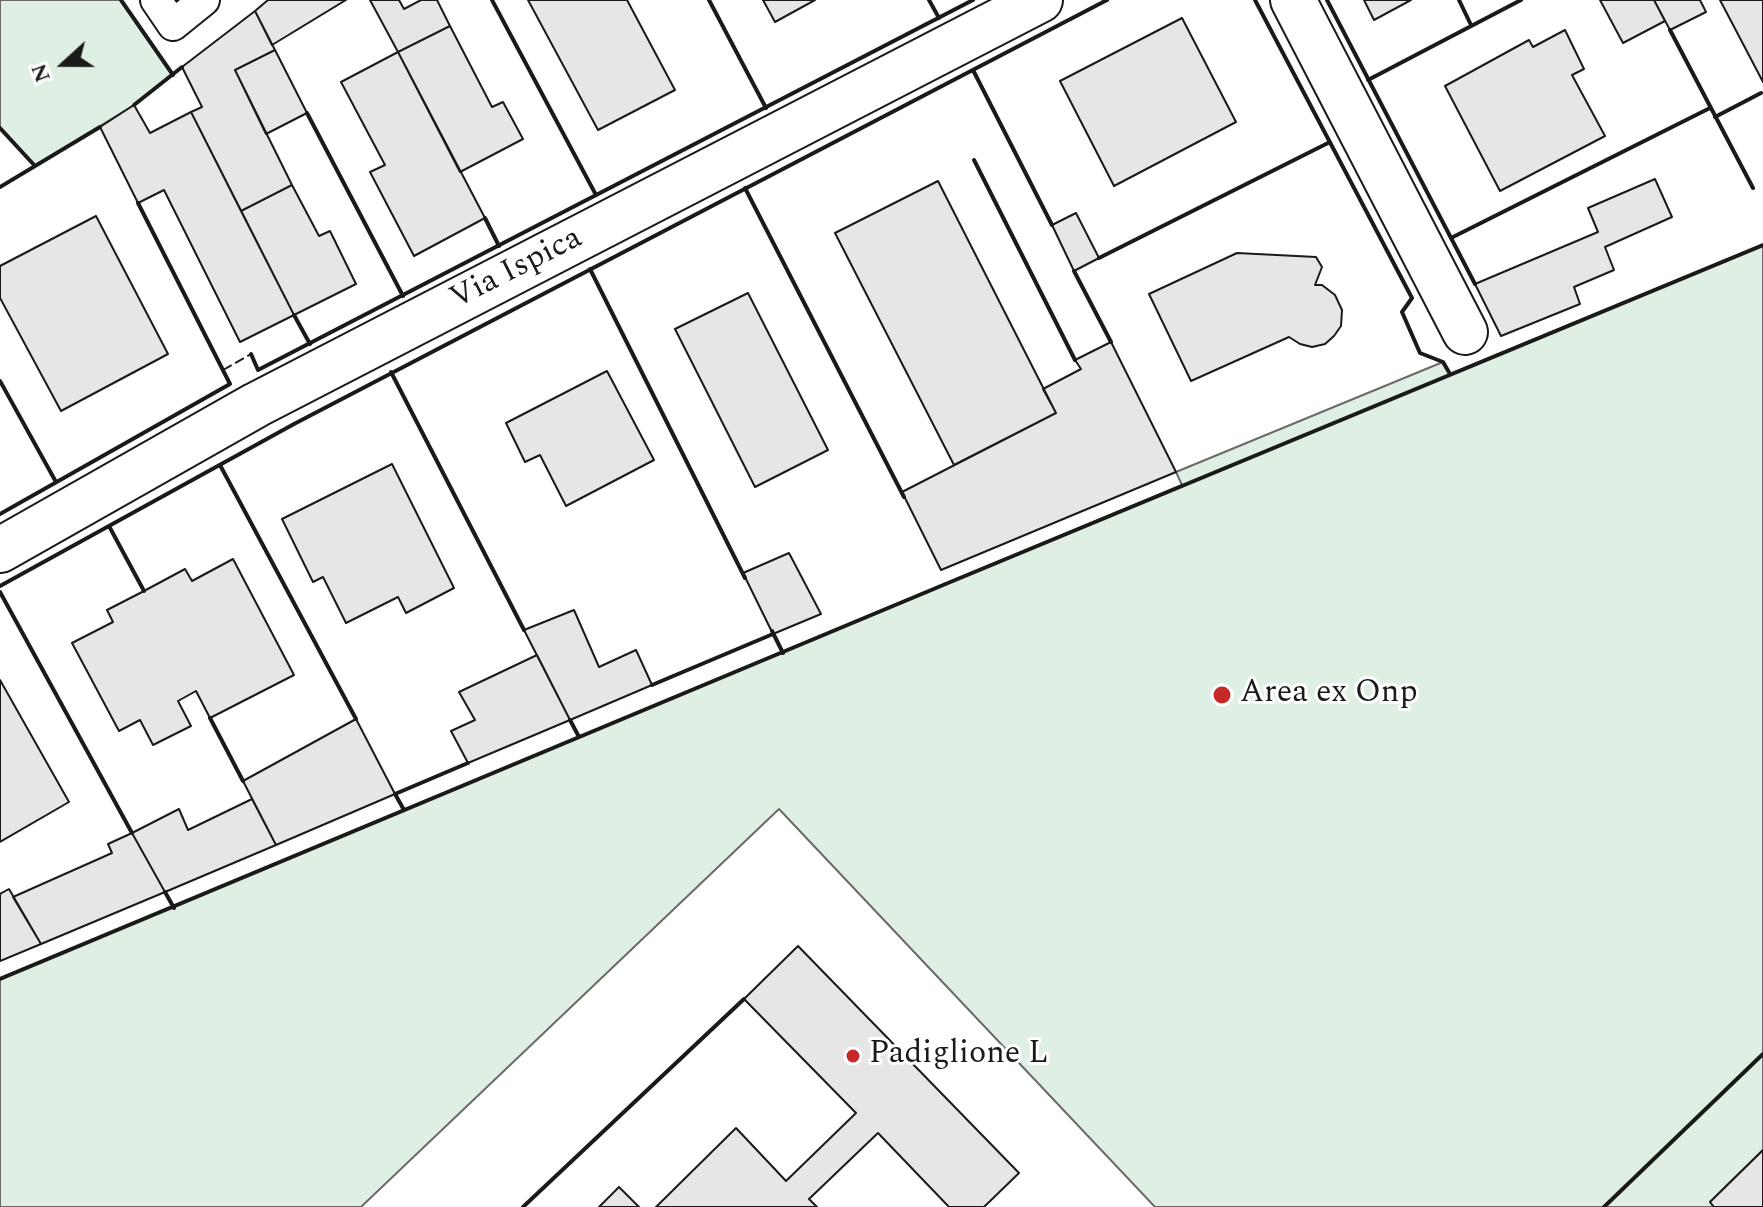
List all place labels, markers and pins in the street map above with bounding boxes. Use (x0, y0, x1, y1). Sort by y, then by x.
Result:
place label: Area ex Onp (1240, 676, 1418, 714)
marker: Area ex Onp (1211, 684, 1233, 706)
place label: Padiglione L (869, 1037, 1049, 1075)
marker: Padiglione L (844, 1047, 862, 1065)

